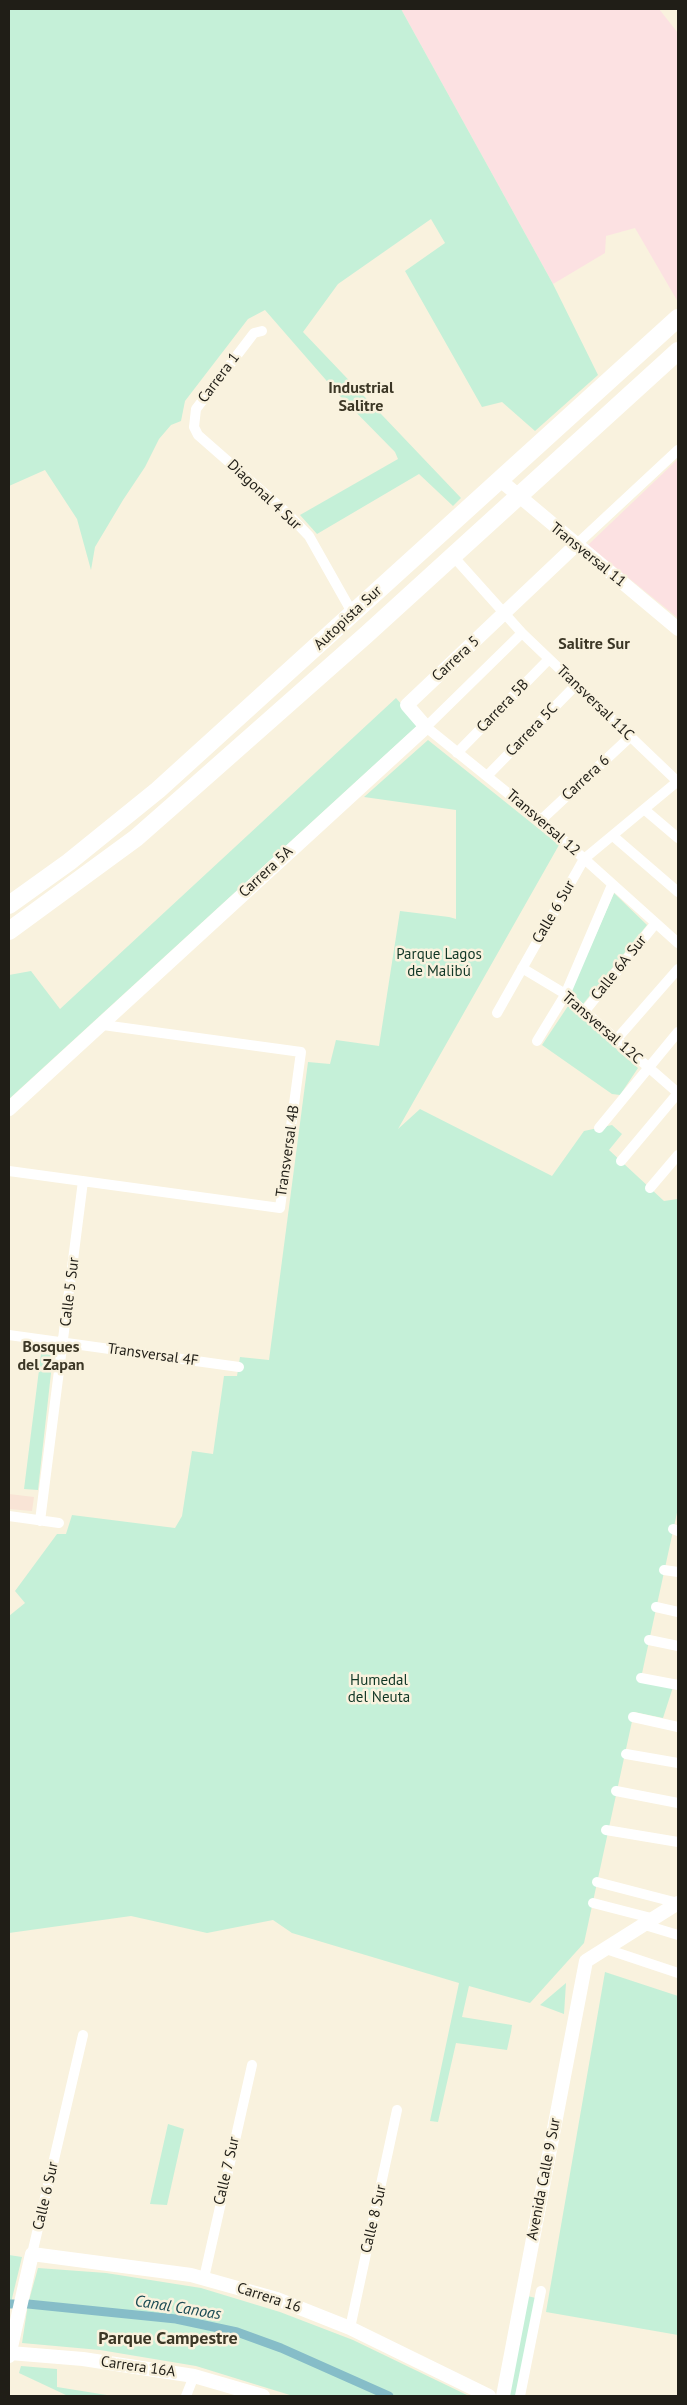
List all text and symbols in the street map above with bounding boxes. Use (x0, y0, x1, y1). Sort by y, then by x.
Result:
street label: Carrera 1 (194, 349, 244, 407)
district label: Industrial Salitre (328, 378, 394, 416)
street label: Diagonal 4 Sur (223, 456, 305, 534)
street label: Transversal 11 (547, 519, 629, 591)
street label: Autopista Sur (310, 582, 386, 654)
street label: Carrera 5 (429, 633, 483, 685)
district label: Salitre Sur (558, 634, 630, 654)
street label: Transversal 11C (553, 662, 637, 744)
street label: Carrera 5B (473, 676, 533, 736)
street label: Carrera 5C (502, 700, 562, 760)
street label: Carrera 6 (559, 752, 613, 804)
street label: Transversal 12 (502, 786, 584, 860)
street label: Carrera 5A (235, 843, 297, 901)
street label: Calle 6 Sur (529, 877, 579, 947)
street label: Calle 6A Sur (587, 932, 651, 1004)
park label: Parque Lagos de Malibú (396, 946, 482, 981)
street label: Transversal 12C (558, 988, 646, 1068)
street label: Transversal 4B (273, 1104, 303, 1198)
street label: Calle 5 Sur (57, 1256, 83, 1328)
district label: Bosques del Zapan (17, 1337, 85, 1375)
street label: Transversal 4F (106, 1340, 200, 1370)
park label: Humedal del Neuta (348, 1672, 410, 1707)
street label: Avenida Calle 9 Sur (523, 2116, 565, 2242)
street label: Calle 7 Sur (210, 2135, 244, 2207)
street label: Calle 6 Sur (29, 2160, 63, 2232)
street label: Calle 8 Sur (357, 2183, 391, 2255)
street label: Carrera 16 (235, 2279, 303, 2317)
water label: Canal Canoas (134, 2292, 222, 2324)
district label: Parque Campestre (98, 2328, 238, 2350)
street label: Carrera 16A (99, 2353, 177, 2381)

